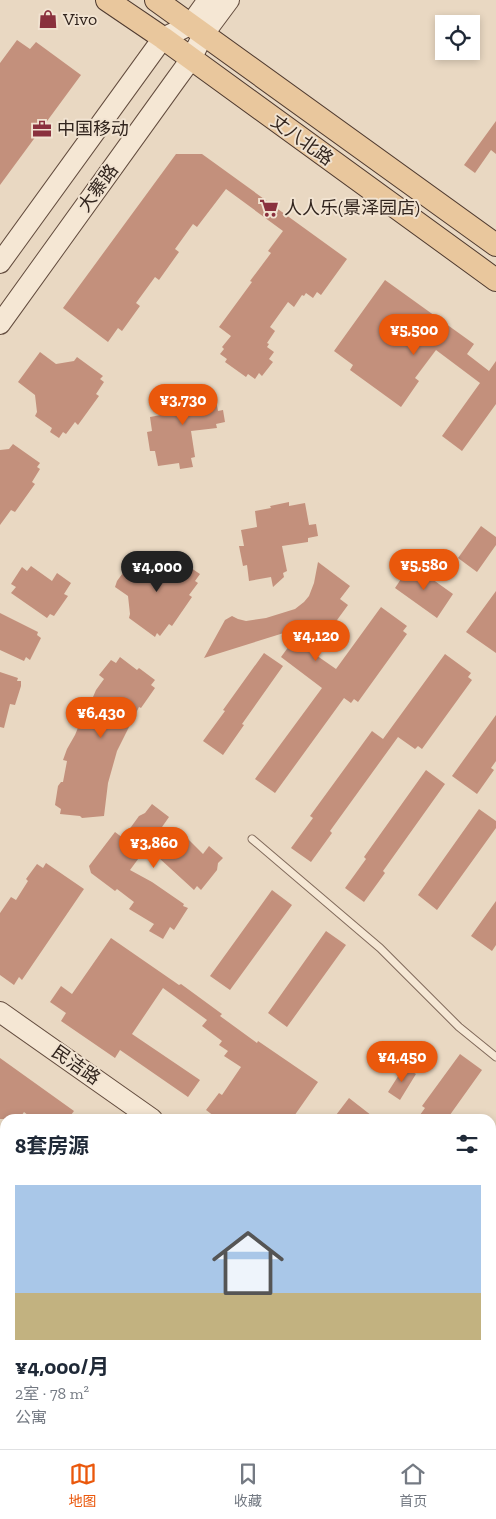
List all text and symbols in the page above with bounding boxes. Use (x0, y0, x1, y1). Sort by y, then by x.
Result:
shop icon: Vivo (37, 8, 59, 30)
place label: Vivo (62, 8, 97, 30)
map controls (435, 15, 480, 60)
button: locate (435, 15, 480, 60)
street label: 丈八北路 (266, 110, 338, 170)
office icon: 中国移动 (31, 118, 53, 140)
place label: 中国移动 (57, 118, 129, 140)
street label: 大寨路 (73, 160, 123, 216)
supermarket icon: 人人乐(景泽园店) (258, 197, 280, 219)
place label: 人人乐(景泽园店) (284, 197, 420, 219)
pin: ¥5,500 (373, 314, 455, 356)
text: ¥5,500 (390, 320, 438, 339)
pin: ¥3,730 (142, 384, 224, 426)
text: ¥3,730 (160, 390, 206, 409)
pin: ¥5,580 (383, 548, 465, 591)
pin: ¥4,000 (116, 550, 198, 593)
text: ¥5,580 (400, 555, 448, 574)
text: ¥4,000 (132, 557, 182, 576)
pin: ¥4,120 (275, 620, 357, 662)
text: ¥4,120 (293, 626, 339, 645)
pin: ¥6,430 (60, 696, 142, 739)
text: ¥6,430 (77, 703, 125, 722)
pin: ¥3,860 (113, 826, 195, 869)
text: ¥3,860 (130, 833, 178, 852)
pin: ¥4,450 (361, 1040, 443, 1083)
street label: 民洁路 (48, 1041, 104, 1089)
text: ¥4,450 (378, 1047, 426, 1066)
icon: filters (453, 1130, 481, 1158)
text: 8套房源 (15, 1133, 89, 1158)
icon: home (203, 1218, 293, 1308)
text: ¥4,000/月 (15, 1354, 109, 1379)
text: 2室 · 78 m² (15, 1384, 89, 1403)
text: 公寓 (15, 1408, 47, 1427)
tab: 地图 (69, 1460, 97, 1510)
tab: 收藏 (234, 1460, 262, 1510)
tab: 首页 (399, 1460, 427, 1510)

